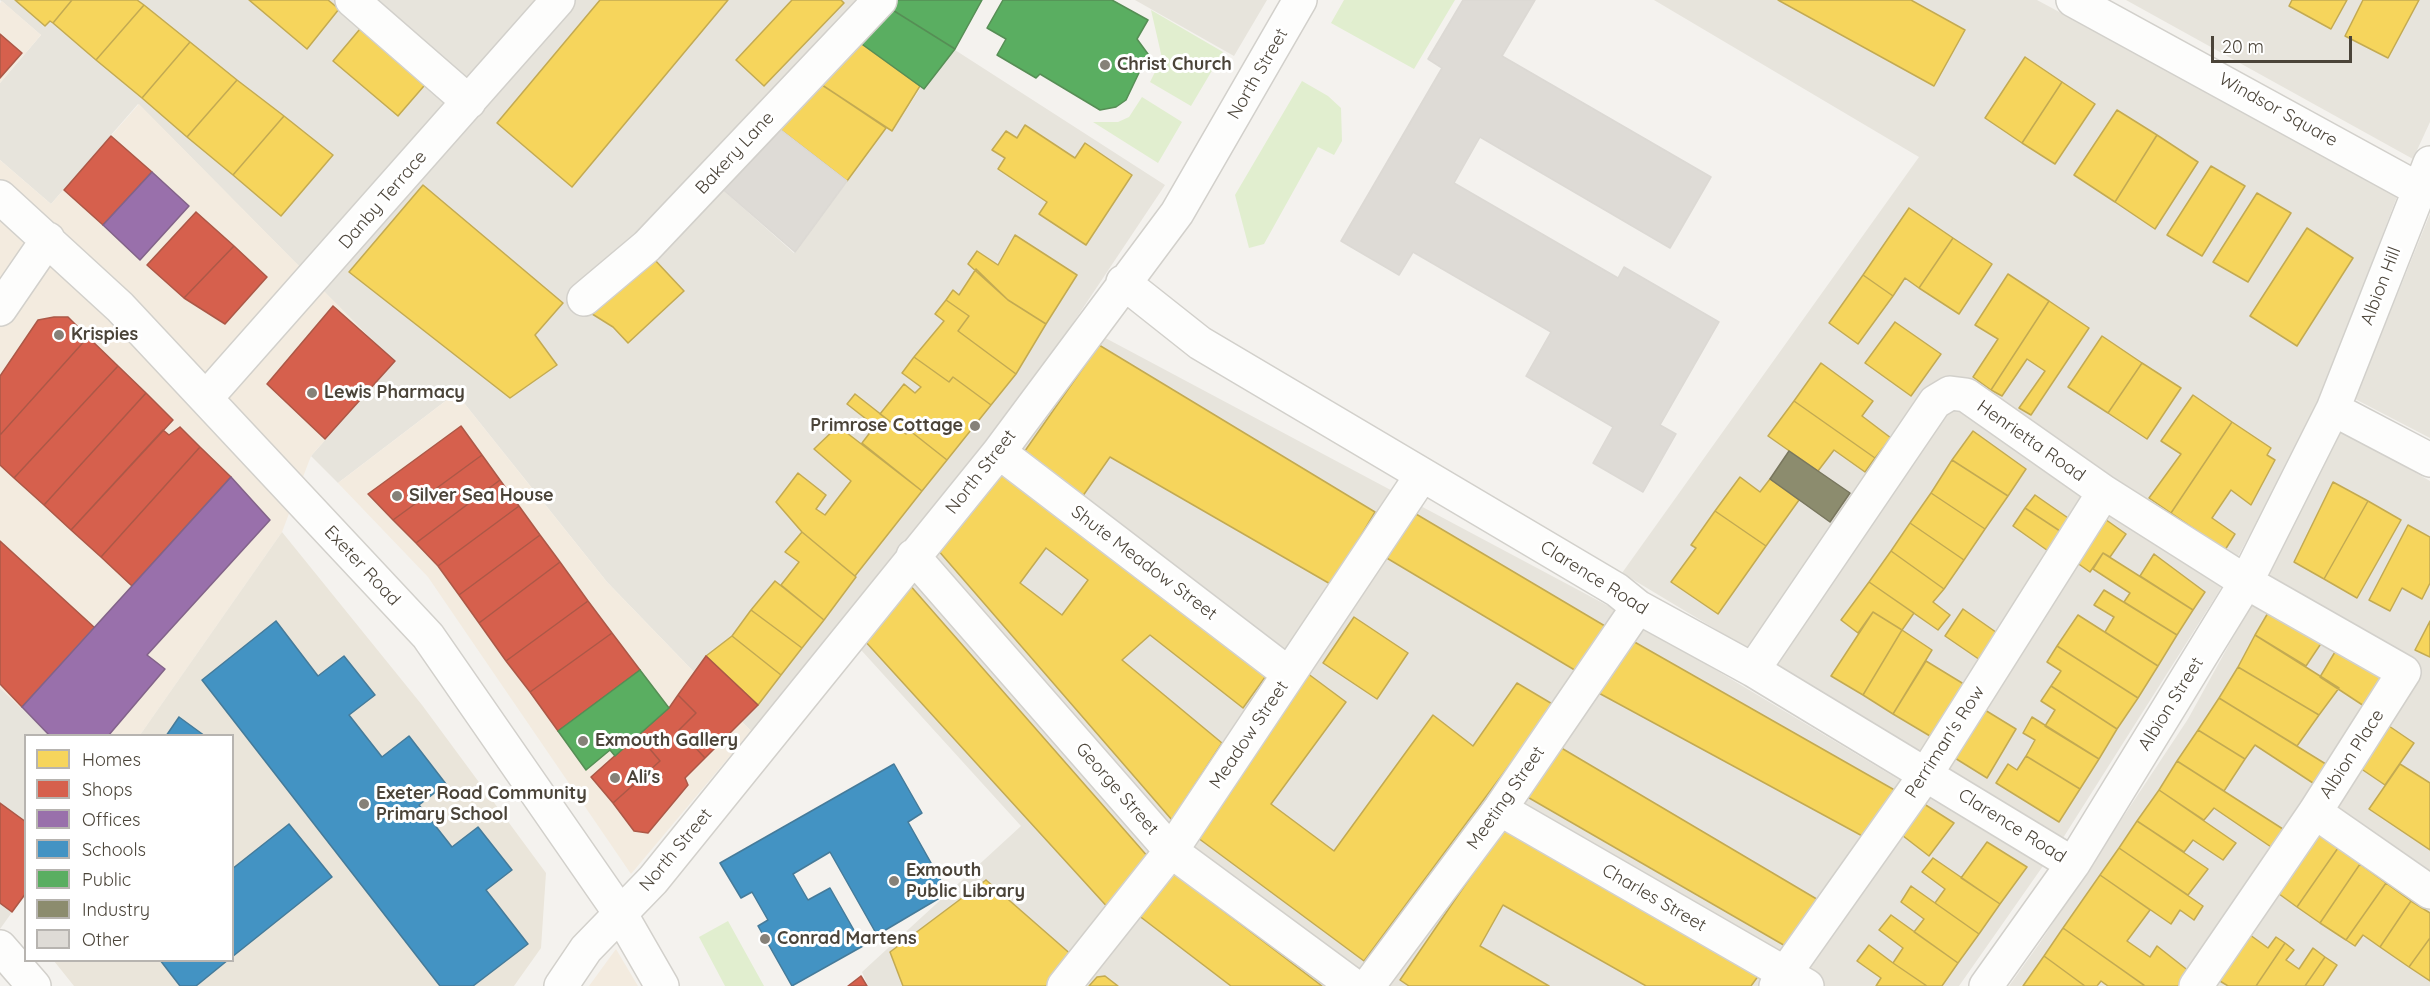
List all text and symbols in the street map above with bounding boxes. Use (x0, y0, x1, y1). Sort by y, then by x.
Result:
scale bar (2214, 24, 2355, 62)
street label: North Street (1223, 25, 1293, 123)
text: 20 m (2222, 35, 2264, 58)
place label: Christ Church (1117, 54, 1232, 76)
marker: Christ Church (1098, 58, 1112, 72)
street label: Windsor Square (2215, 68, 2341, 152)
street label: Bakery Lane (691, 107, 779, 199)
street label: Danby Terrace (334, 146, 432, 254)
street label: Albion Hill (2356, 244, 2406, 328)
place label: Krispies (71, 324, 138, 346)
marker: Krispies (52, 328, 66, 342)
place label: Lewis Pharmacy (324, 382, 465, 404)
marker: Lewis Pharmacy (305, 386, 319, 400)
street label: Henrietta Road (1973, 396, 2089, 486)
place label: Primrose Cottage (810, 415, 963, 437)
marker: Primrose Cottage (968, 419, 982, 433)
street label: North Street (941, 425, 1021, 519)
place label: Silver Sea House (409, 485, 554, 507)
marker: Silver Sea House (390, 489, 404, 503)
street label: Shute Meadow Street (1067, 501, 1221, 625)
street label: Exeter Road (319, 521, 405, 611)
street label: Clarence Road (1536, 536, 1652, 620)
street label: Albion Street (2134, 653, 2208, 755)
street label: Meadow Street (1205, 677, 1293, 793)
street label: Perriman's Row (1901, 682, 1989, 802)
street label: Albion Place (2315, 705, 2389, 803)
place label: Exmouth Gallery (595, 730, 738, 752)
legend (24, 734, 234, 962)
marker: Exmouth Gallery (576, 734, 590, 748)
street label: George Street (1071, 738, 1163, 840)
street label: Meeting Street (1462, 742, 1550, 854)
text: Homes (82, 748, 141, 771)
place label: Ali's (627, 767, 660, 789)
marker: Ali's (608, 771, 622, 785)
text: Shops (82, 778, 133, 801)
place label: Exeter Road Community Primary School (376, 783, 587, 826)
street label: Clarence Road (1954, 784, 2070, 868)
marker: Exeter Road Community Primary School (357, 797, 371, 811)
street label: North Street (635, 804, 717, 896)
text: Offices (82, 808, 141, 831)
text: Schools (82, 838, 146, 861)
place label: Exmouth Public Library (906, 860, 1025, 902)
street label: Charles Street (1598, 860, 1710, 936)
text: Public (82, 868, 131, 891)
marker: Exmouth Public Library (887, 874, 901, 888)
text: Industry (82, 898, 150, 921)
text: Other (82, 928, 129, 951)
place label: Conrad Martens (777, 928, 917, 950)
marker: Conrad Martens (758, 932, 772, 946)

